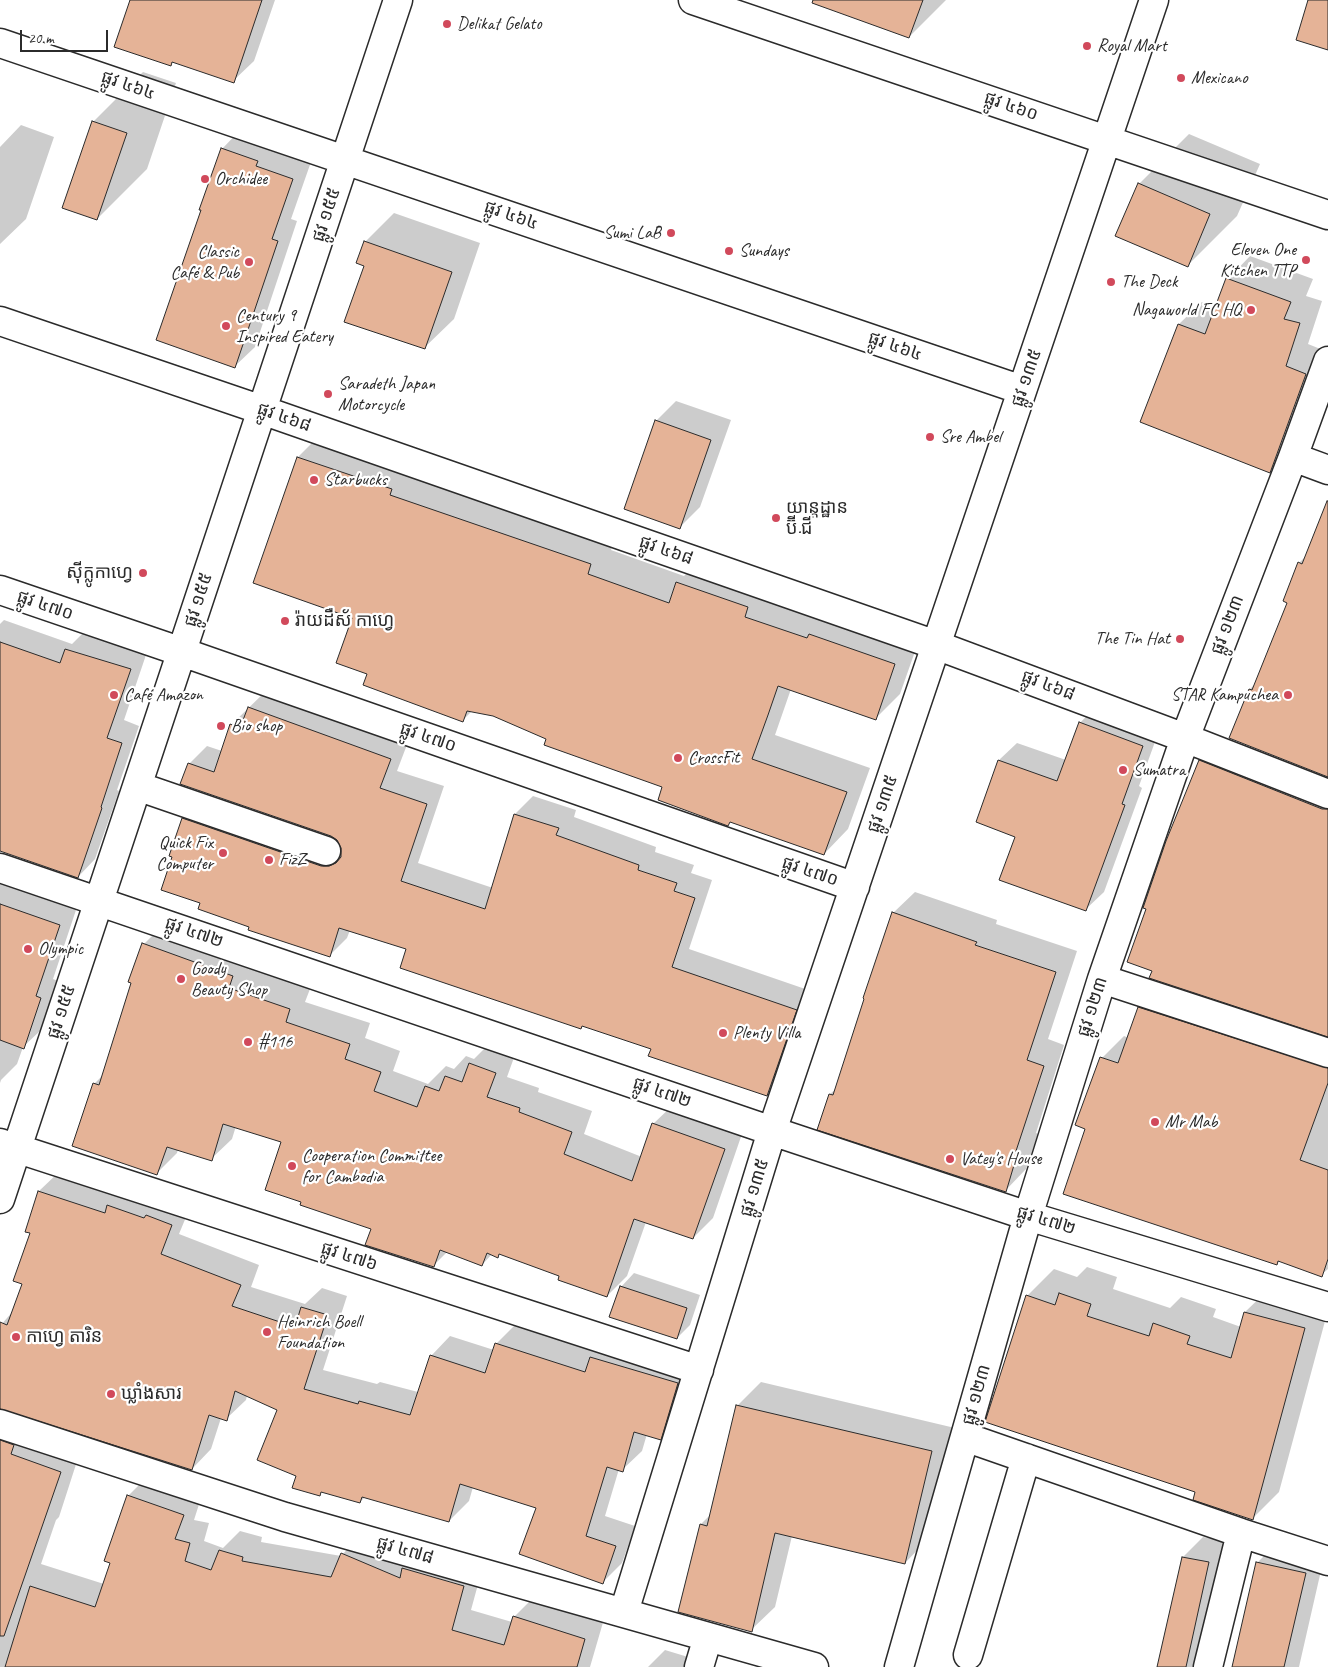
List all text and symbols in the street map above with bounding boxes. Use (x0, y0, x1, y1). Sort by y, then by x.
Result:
place label: Delikat Gelato (457, 13, 542, 35)
marker: Delikat Gelato (441, 18, 453, 30)
scale bar (22, 20, 110, 52)
text: 20 m (28, 29, 54, 48)
place label: Royal Mart (1097, 35, 1167, 57)
marker: Royal Mart (1081, 40, 1093, 52)
street label: ផ្លូវ ៤៦៤ (98, 67, 158, 105)
place label: Mexicano (1191, 67, 1248, 89)
marker: Mexicano (1175, 72, 1187, 84)
street label: ផ្លូវ ៤៦០ (981, 88, 1041, 126)
place label: Orchidee (215, 168, 267, 190)
marker: Orchidee (199, 173, 211, 185)
street label: ផ្លូវ ១៥៥ (308, 185, 346, 245)
street label: ផ្លូវ ៤៦៤ (481, 197, 541, 235)
place label: Sumi LaB (603, 222, 661, 244)
marker: Sumi LaB (665, 227, 677, 239)
place label: Eleven One Kitchen TTP (1220, 239, 1296, 282)
place label: Sundays (739, 240, 789, 262)
place label: Classic Café & Pub (171, 241, 239, 284)
marker: Sundays (723, 245, 735, 257)
marker: Eleven One Kitchen TTP (1300, 254, 1312, 266)
marker: Classic Café & Pub (243, 256, 255, 268)
place label: The Deck (1121, 271, 1178, 293)
marker: The Deck (1105, 276, 1117, 288)
place label: Nagaworld FC HQ (1132, 299, 1241, 321)
marker: Nagaworld FC HQ (1245, 304, 1257, 316)
place label: Century 9 Inspired Eatery (236, 305, 333, 348)
marker: Century 9 Inspired Eatery (220, 320, 232, 332)
street label: ផ្លូវ ៤៦៤ (865, 328, 925, 366)
street label: ផ្លូវ ១៣៥ (1007, 346, 1047, 410)
place label: Saradeth Japan Motorcycle (338, 373, 435, 416)
marker: Saradeth Japan Motorcycle (322, 388, 334, 400)
street label: ផ្លូវ ៤៦៨ (254, 399, 314, 437)
place label: Sre Ambel (940, 426, 1001, 448)
marker: Sre Ambel (924, 431, 936, 443)
place label: Starbucks (324, 469, 387, 491)
marker: Starbucks (308, 474, 320, 486)
place label: យាន្ដដ្ឋាន ប៊ី.ជី (786, 497, 848, 540)
marker: យាន្ដដ្ឋាន ប៊ី.ជី (770, 512, 782, 524)
street label: ផ្លូវ ៤៦៨ (636, 532, 696, 570)
place label: ស៊ីក្លូកាហ្វេ (66, 562, 133, 584)
marker: ស៊ីក្លូកាហ្វេ (137, 567, 149, 579)
street label: ផ្លូវ ១៥៥ (180, 570, 218, 630)
street label: ផ្លូវ ៤៧០ (14, 586, 76, 626)
street label: ផ្លូវ ១២៣ (1207, 592, 1249, 658)
place label: រ៉ាយដឺស័ កាហ្វេ (295, 610, 394, 632)
marker: រ៉ាយដឺស័ កាហ្វេ (279, 615, 291, 627)
place label: The Tin Hat (1095, 628, 1170, 650)
marker: The Tin Hat (1174, 633, 1186, 645)
street label: ផ្លូវ ៤៦៨ (1018, 666, 1078, 706)
place label: Café Amazon (124, 684, 203, 706)
place label: STAR Kampuchea (1171, 684, 1278, 706)
marker: Café Amazon (108, 689, 120, 701)
marker: STAR Kampuchea (1282, 689, 1294, 701)
place label: Bio shop (231, 715, 282, 737)
street label: ផ្លូវ ៤៧០ (397, 718, 459, 758)
marker: Bio shop (215, 720, 227, 732)
place label: CrossFit (688, 747, 739, 769)
marker: CrossFit (672, 752, 684, 764)
place label: Sumatra (1133, 759, 1185, 781)
marker: Sumatra (1117, 764, 1129, 776)
street label: ផ្លូវ ១៣៥ (863, 772, 903, 836)
place label: Quick Fix Computer (156, 832, 213, 874)
marker: Quick Fix Computer (217, 847, 229, 859)
place label: FizZ (279, 849, 306, 871)
street label: ផ្លូវ ៤៧០ (779, 852, 841, 892)
marker: FizZ (263, 854, 275, 866)
street label: ផ្លូវ ៤៧២ (162, 913, 226, 953)
place label: Olympic (38, 938, 83, 960)
marker: Olympic (22, 943, 34, 955)
place label: Goody Beauty Shop (191, 958, 267, 1001)
marker: Goody Beauty Shop (175, 973, 187, 985)
street label: ផ្លូវ ១២៣ (1073, 974, 1113, 1040)
street label: ផ្លូវ ១៥៥ (43, 982, 81, 1042)
place label: Plenty Villa (733, 1022, 800, 1044)
marker: Plenty Villa (717, 1027, 729, 1039)
place label: #116 (258, 1031, 292, 1053)
marker: #116 (242, 1036, 254, 1048)
street label: ផ្លូវ ៤៧២ (630, 1073, 694, 1113)
place label: Mr Mab (1165, 1111, 1217, 1133)
marker: Mr Mab (1149, 1116, 1161, 1128)
place label: Cooperation Committee for Cambodia (302, 1145, 441, 1188)
place label: Vatey's House (960, 1148, 1041, 1170)
marker: Vatey's House (944, 1153, 956, 1165)
street label: ផ្លូវ ១៣៥ (736, 1156, 774, 1220)
marker: Cooperation Committee for Cambodia (286, 1160, 298, 1172)
street label: ផ្លូវ ៤៧២ (1014, 1202, 1078, 1240)
street label: ផ្លូវ ៤៧៦ (318, 1238, 380, 1276)
place label: Heinrich Boell Foundation (277, 1311, 361, 1354)
place label: កាហ្វេ តារិន (26, 1326, 102, 1348)
marker: Heinrich Boell Foundation (261, 1326, 273, 1338)
marker: កាហ្វេ តារិន (10, 1331, 22, 1343)
street label: ផ្លូវ ១២៣ (958, 1362, 996, 1428)
place label: ឃ្លាំងសារ (121, 1383, 181, 1405)
marker: ឃ្លាំងសារ (105, 1388, 117, 1400)
street label: ផ្លូវ ៤៧៨ (374, 1533, 436, 1569)

